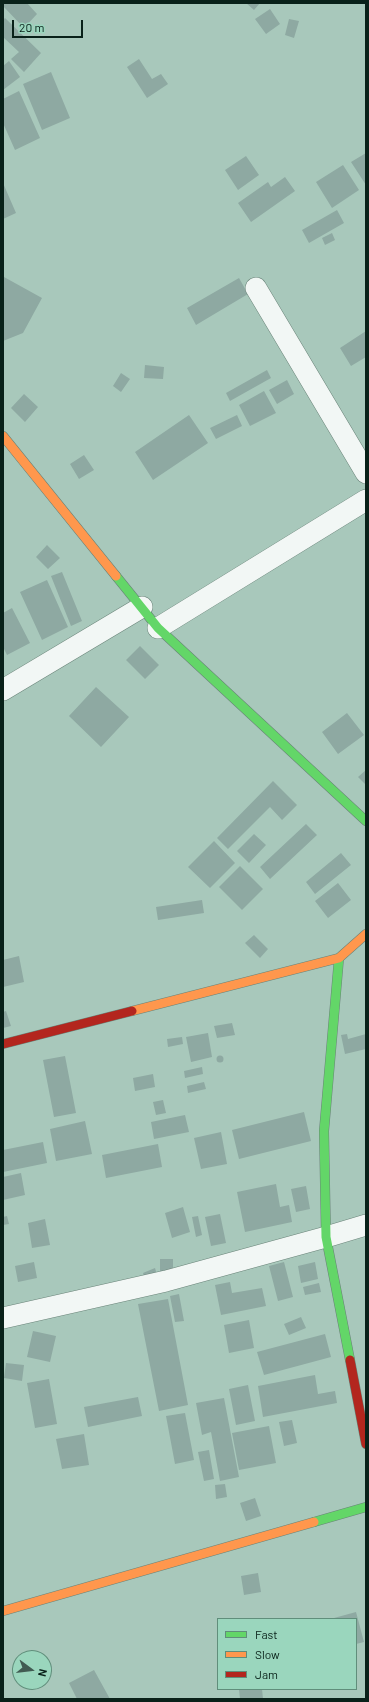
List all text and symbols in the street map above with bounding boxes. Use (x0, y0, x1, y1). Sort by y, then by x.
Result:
scale bar (14, 12, 85, 38)
text: 20 m (19, 20, 45, 34)
legend (217, 1618, 357, 1690)
text: Fast (255, 1627, 278, 1641)
text: Slow (255, 1647, 280, 1661)
north arrow (12, 1650, 52, 1690)
text: Jam (255, 1667, 278, 1681)
text: N (36, 1668, 50, 1678)

